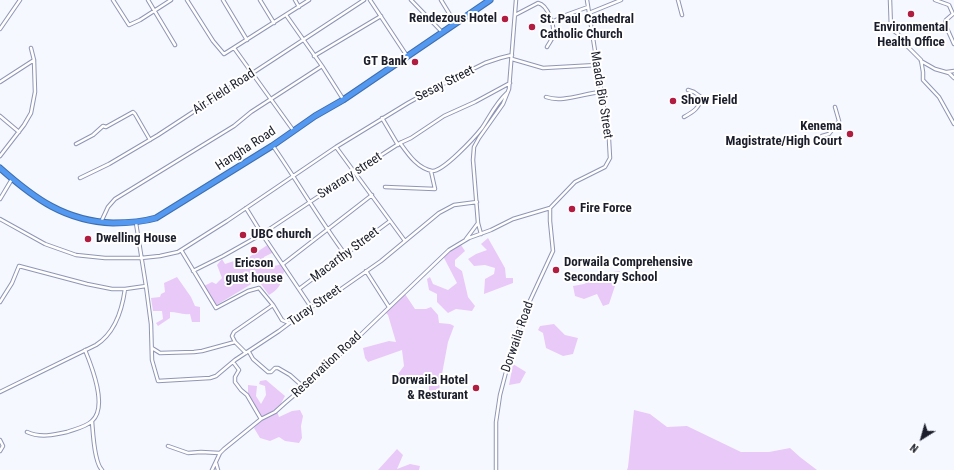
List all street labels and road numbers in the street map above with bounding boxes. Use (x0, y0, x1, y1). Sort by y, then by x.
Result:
street label: Maada Bio Street (586, 50, 616, 140)
street label: Sesay Street (413, 63, 477, 105)
street label: Air Field Road (190, 66, 258, 118)
street label: Hangha Road (213, 124, 279, 174)
street label: Swarary street (315, 149, 385, 203)
street label: Macarthy Street (308, 224, 382, 286)
street label: Turay Street (285, 282, 345, 330)
street label: Dorwaila Road (499, 299, 537, 375)
street label: Reservation Road (289, 329, 365, 401)

